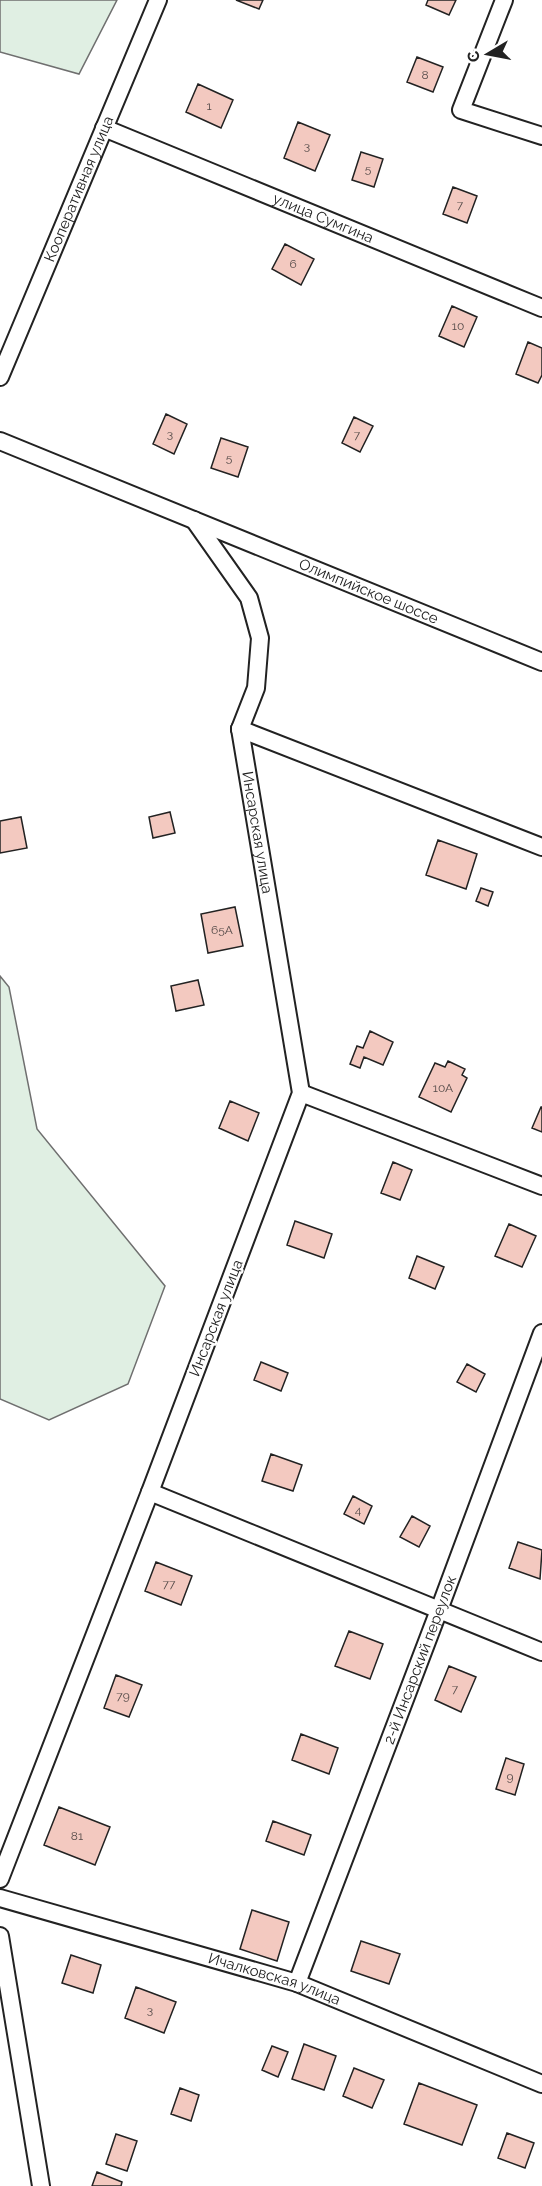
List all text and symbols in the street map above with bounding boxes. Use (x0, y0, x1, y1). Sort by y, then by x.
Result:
north arrow (458, 24, 518, 84)
text: С (463, 49, 484, 64)
house number: 8 (421, 68, 429, 82)
house number: 1 (206, 99, 212, 113)
street label: Кооперативная улица (40, 113, 117, 264)
house number: 3 (304, 139, 310, 153)
house number: 5 (365, 162, 372, 176)
street label: улица Сумгина (270, 189, 376, 247)
house number: 7 (457, 198, 464, 212)
house number: 6 (289, 257, 297, 271)
house number: 10 (452, 319, 464, 333)
house number: 3 (167, 427, 173, 441)
house number: 7 (354, 428, 361, 442)
house number: 5 (226, 451, 233, 465)
street label: Олимпийское шоссе (296, 555, 441, 628)
street label: Инсарская улица (238, 770, 276, 895)
house number: 65А (211, 923, 233, 937)
house number: 10А (433, 1081, 453, 1095)
street label: Инсарская улица (185, 1257, 247, 1379)
house number: 4 (355, 1503, 362, 1517)
street label: 2-й Инсарский переулок (380, 1573, 460, 1747)
house number: 77 (163, 1577, 176, 1591)
house number: 7 (452, 1682, 459, 1696)
house number: 79 (116, 1689, 130, 1703)
house number: 9 (506, 1770, 514, 1784)
house number: 81 (71, 1829, 83, 1843)
street label: Ичалковская улица (206, 1949, 343, 2009)
house number: 3 (147, 2003, 153, 2017)

